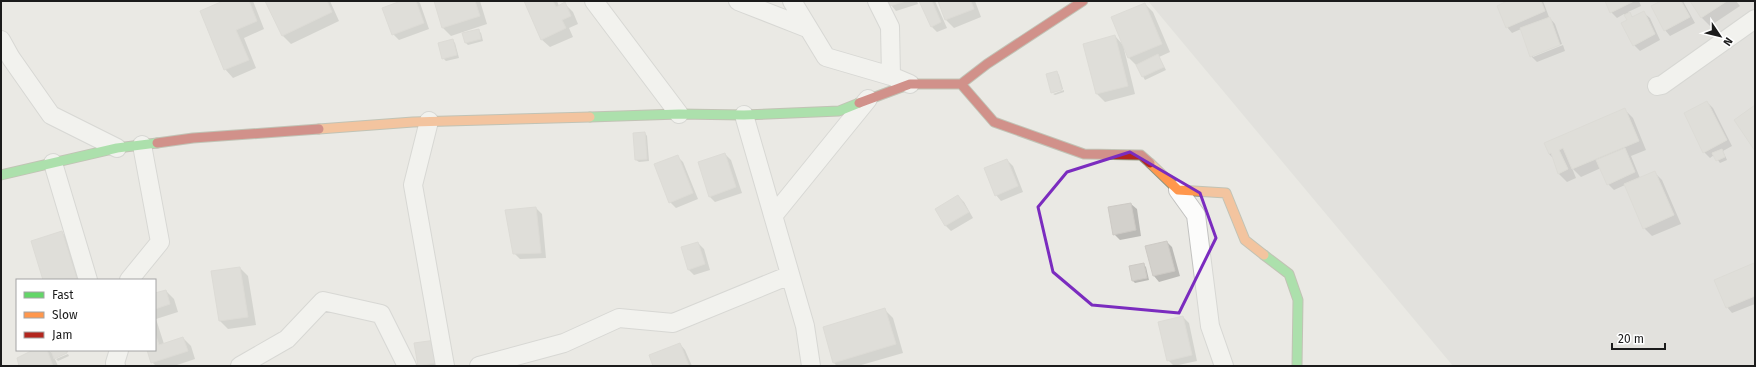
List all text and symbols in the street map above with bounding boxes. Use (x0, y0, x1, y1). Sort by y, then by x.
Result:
north arrow (1700, 16, 1740, 56)
text: N (1720, 35, 1735, 48)
legend (16, 279, 156, 351)
text: Fast (52, 288, 74, 302)
text: Slow (52, 308, 78, 322)
scale bar (1612, 325, 1665, 351)
text: Jam (52, 328, 72, 342)
text: 20 m (1618, 332, 1644, 346)

